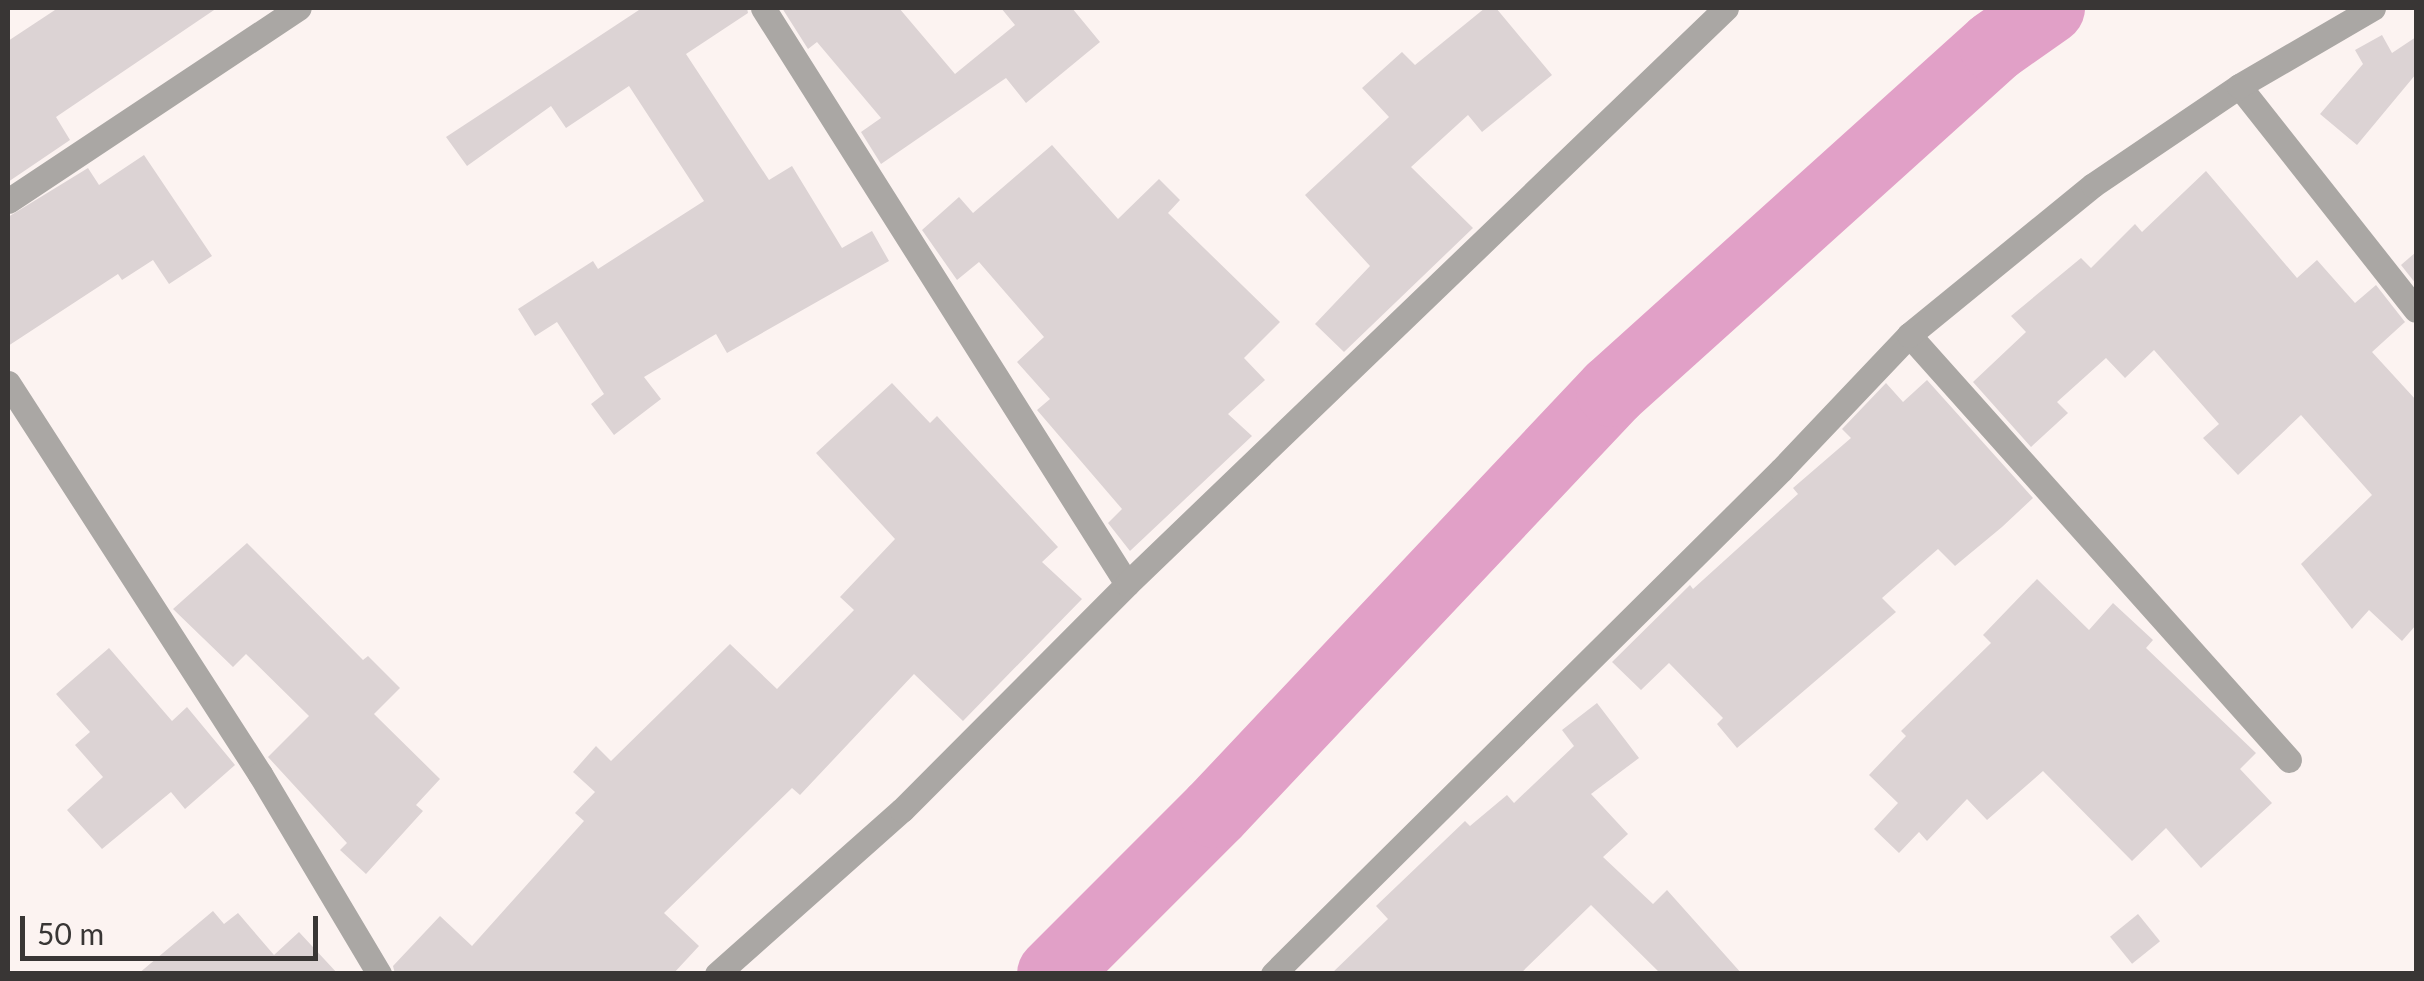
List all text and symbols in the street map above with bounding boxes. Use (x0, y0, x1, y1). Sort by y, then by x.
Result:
scale bar (25, 896, 322, 958)
text: 50 m (37, 915, 104, 951)

